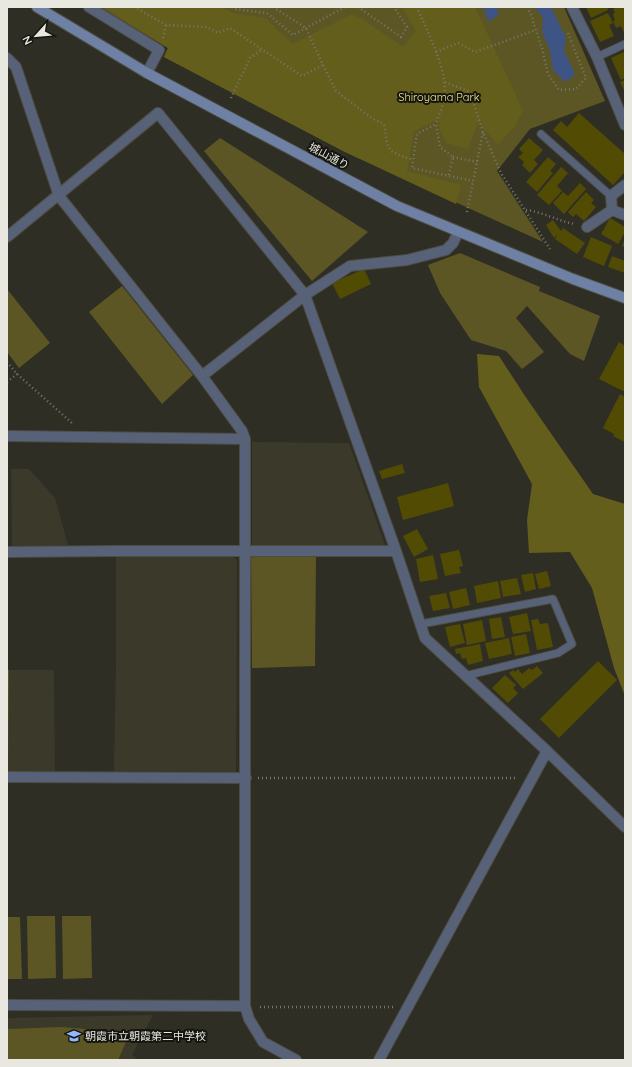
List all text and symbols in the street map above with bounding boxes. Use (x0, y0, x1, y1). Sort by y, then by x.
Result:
north arrow (16, 16, 56, 56)
text: N (19, 34, 35, 47)
park label: Shiroyama Park (398, 90, 480, 104)
street label: 城山通り (306, 139, 352, 173)
school or university icon: 朝霞市立朝霞第二中学校 (66, 1028, 82, 1044)
place label: 朝霞市立朝霞第二中学校 (85, 1029, 206, 1043)

